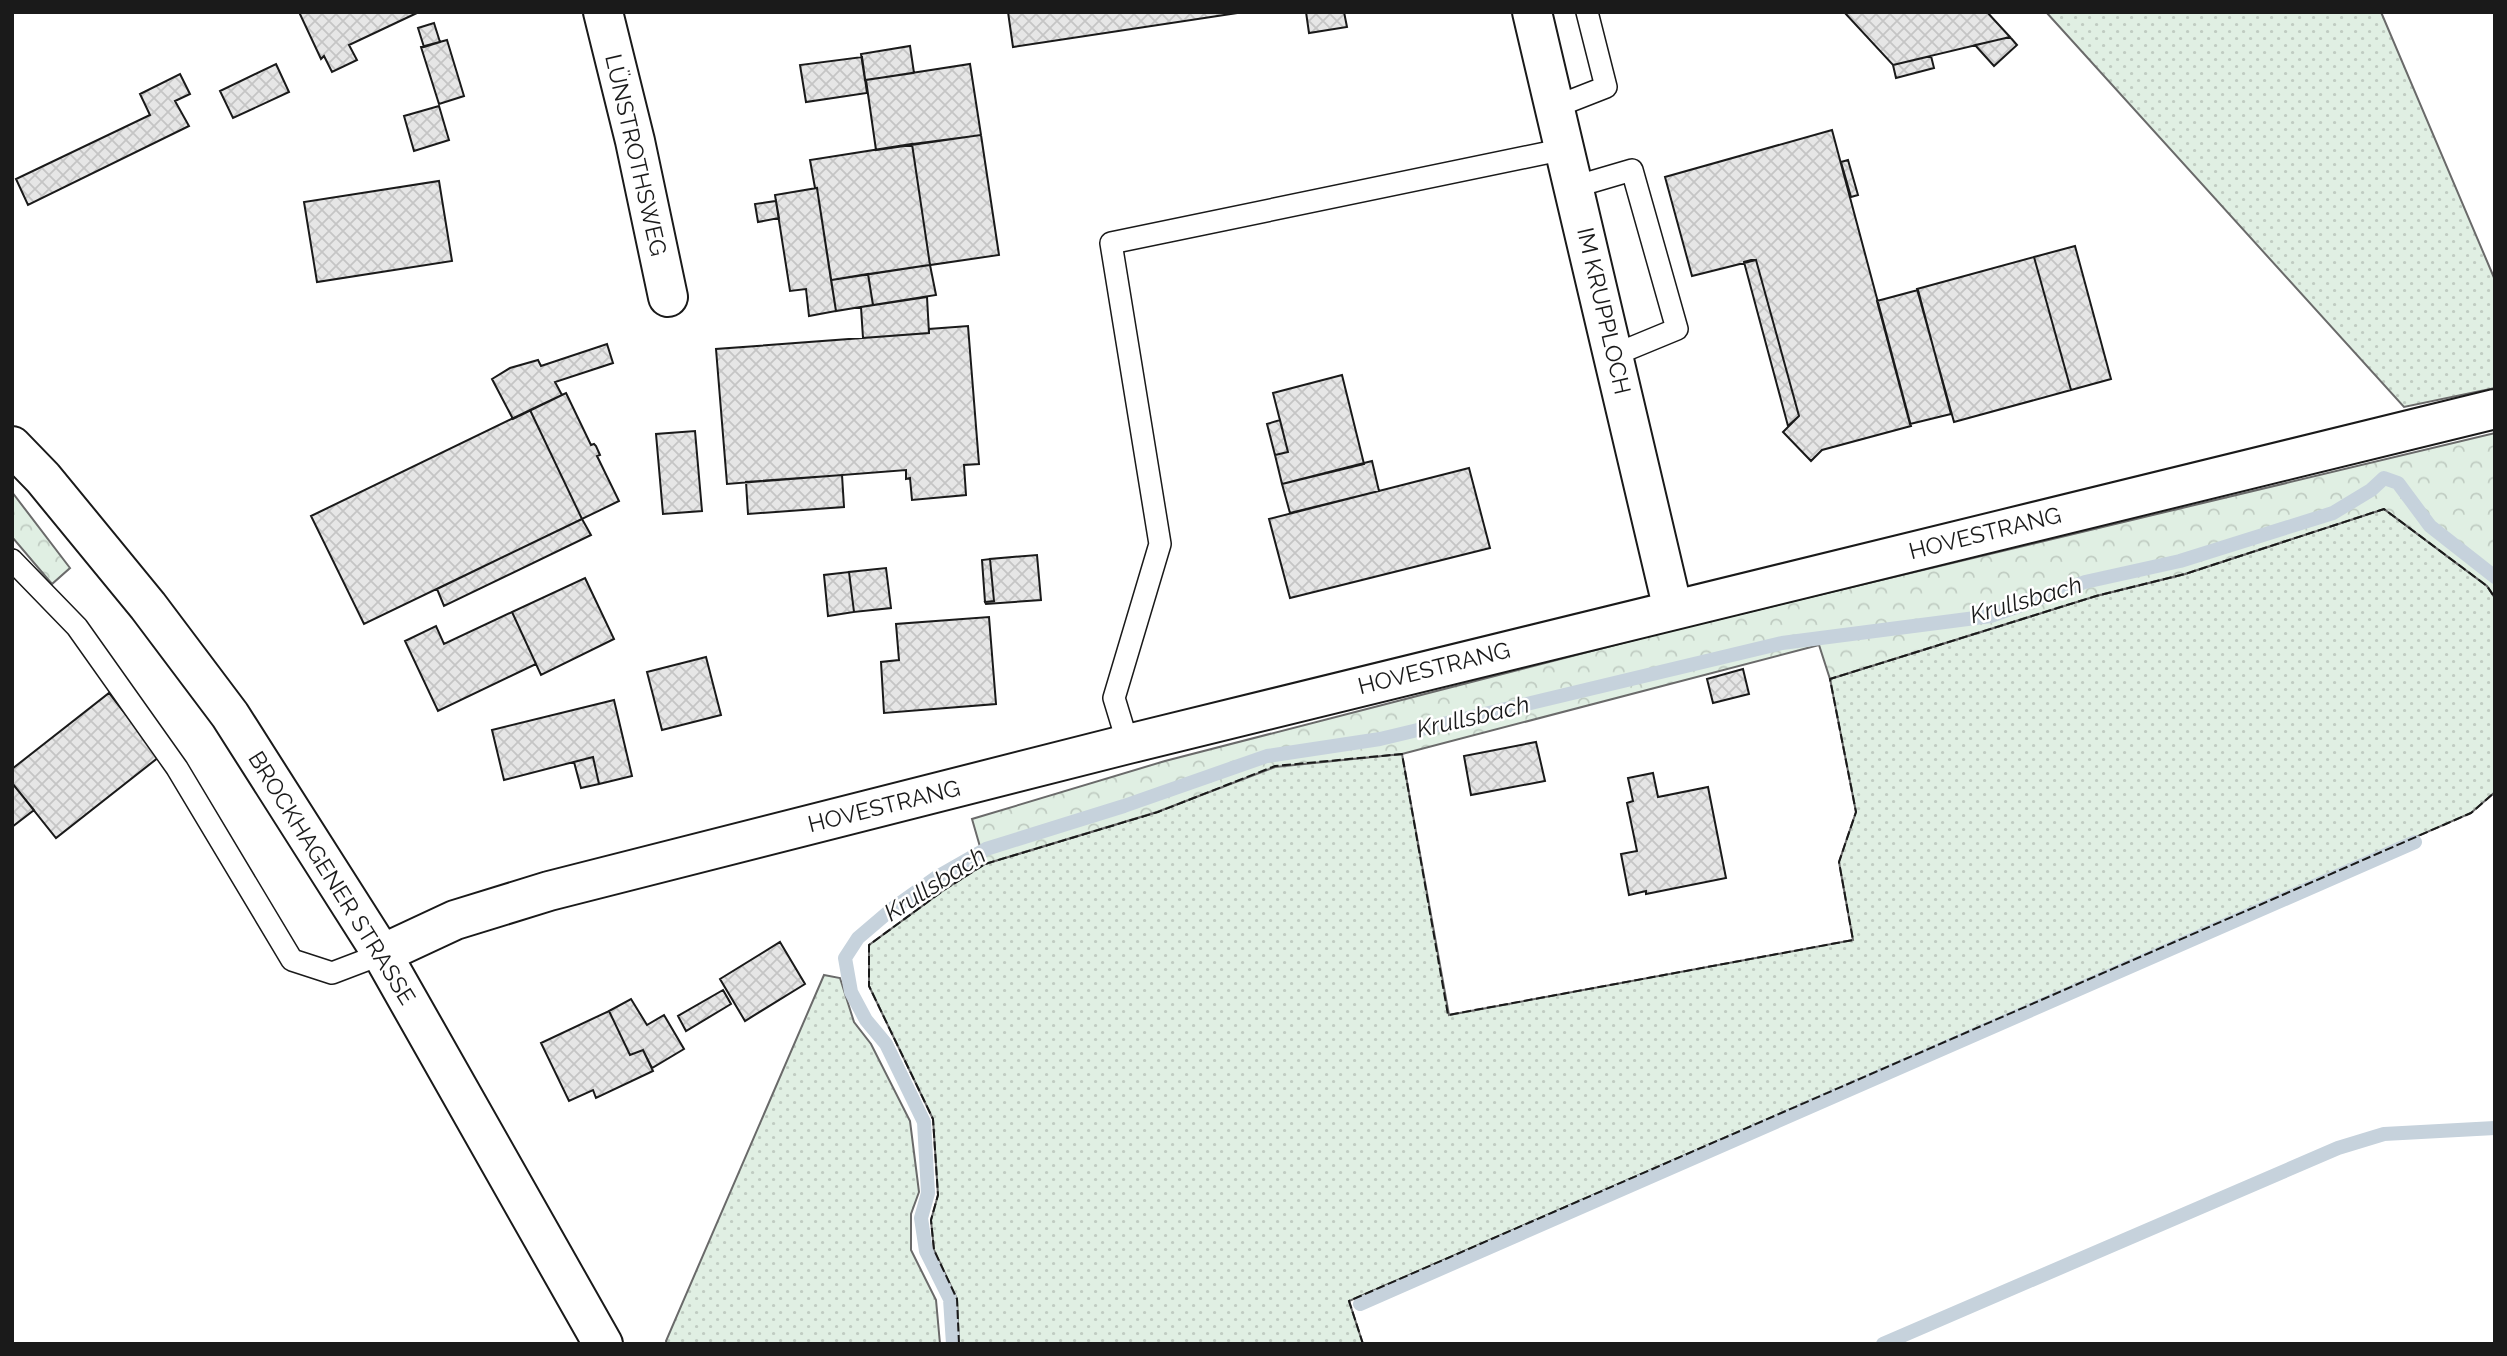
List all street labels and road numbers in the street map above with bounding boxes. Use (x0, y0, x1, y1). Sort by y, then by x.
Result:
street label: LÜNSTROTHSWEG (600, 51, 673, 258)
street label: IM KRUPPLOCH (1572, 225, 1637, 397)
street label: HOVESTRANG (1906, 501, 2064, 564)
street label: HOVESTRANG (1355, 636, 1513, 699)
street label: BROCKHAGENER STRASSE (243, 746, 422, 1009)
street label: HOVESTRANG (805, 774, 963, 837)

